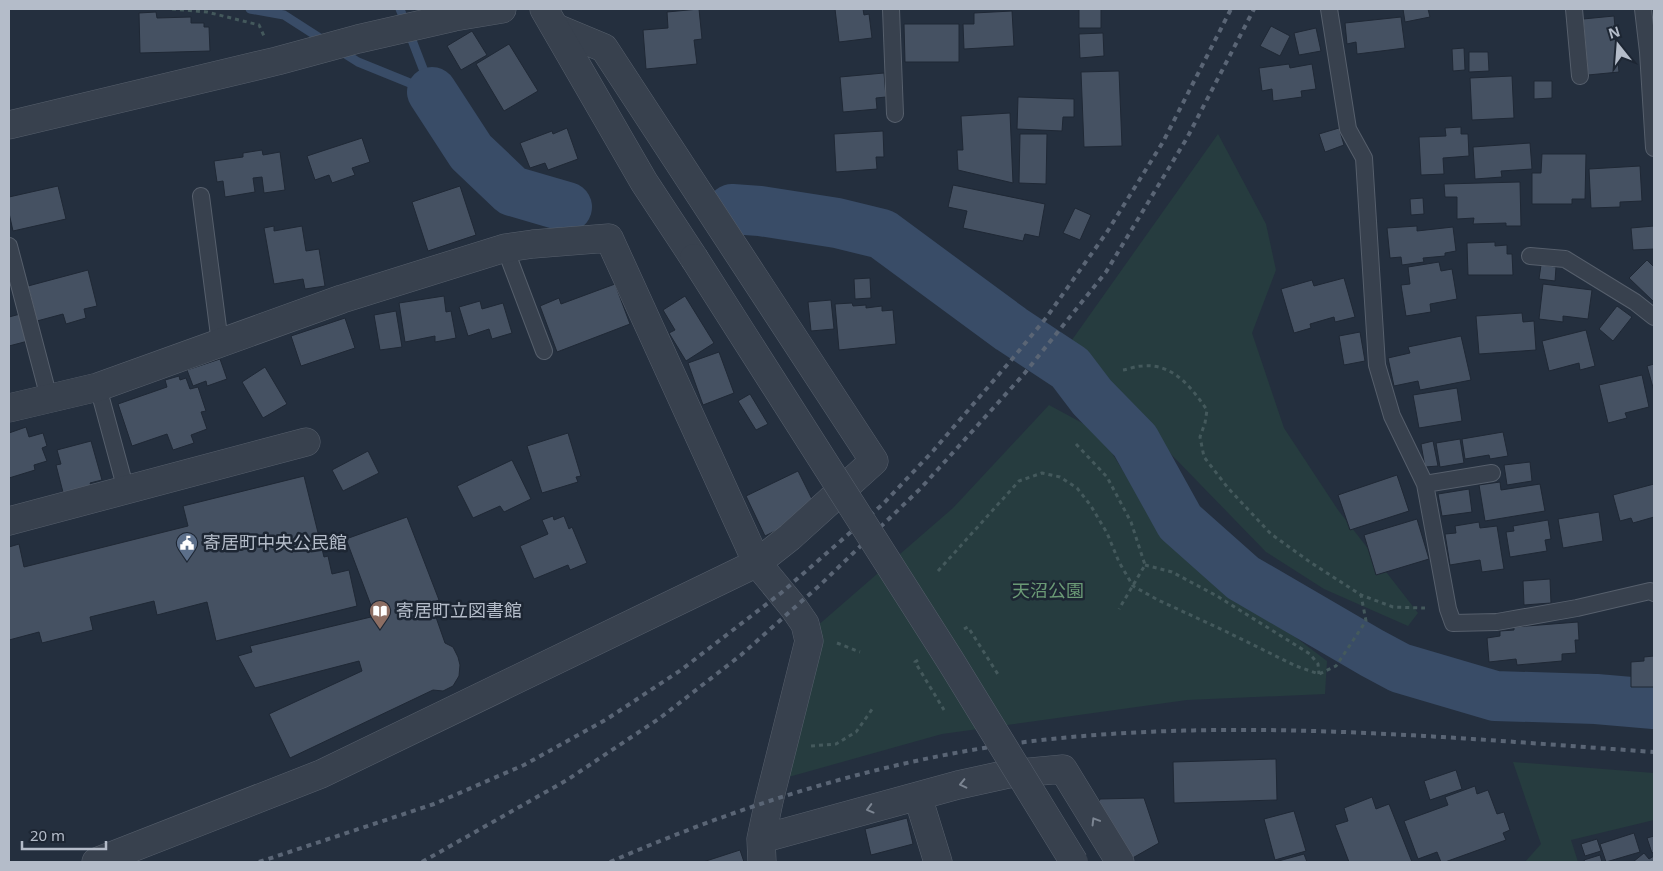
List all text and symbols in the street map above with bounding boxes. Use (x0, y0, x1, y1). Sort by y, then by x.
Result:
north arrow (1593, 20, 1643, 70)
text: N (1606, 21, 1622, 43)
place label: 寄居町中央公民館 (203, 530, 347, 554)
public building icon: 寄居町中央公民館 (175, 531, 199, 562)
park label: 天沼公園 (1012, 578, 1084, 602)
place label: 寄居町立図書館 (396, 598, 522, 622)
library icon: 寄居町立図書館 (368, 599, 392, 630)
one-way arrow (958, 778, 967, 789)
one-way arrow (867, 804, 875, 814)
one-way arrow (1091, 817, 1101, 826)
scale bar (22, 818, 106, 850)
text: 20 m (30, 825, 65, 845)

